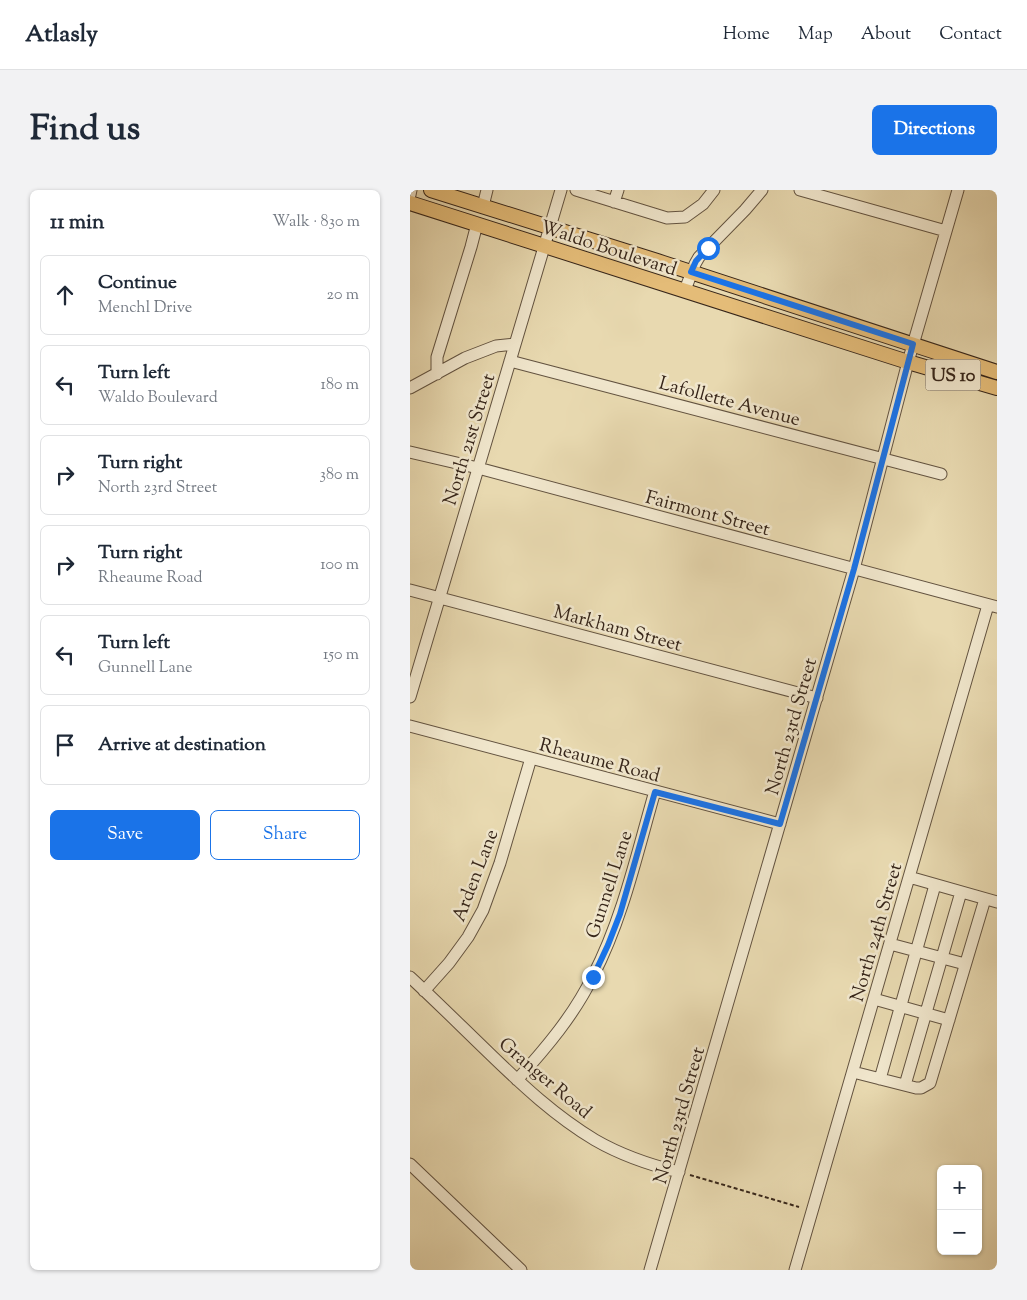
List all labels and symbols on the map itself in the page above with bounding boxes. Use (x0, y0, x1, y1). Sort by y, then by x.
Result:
street label: Waldo Boulevard (536, 215, 680, 284)
route start (697, 237, 720, 260)
road number: US 10 (926, 360, 980, 390)
street label: North 21st Street (438, 370, 503, 509)
street label: Lafollette Avenue (656, 371, 803, 434)
street label: Fairmont Street (642, 485, 773, 544)
street label: Markham Street (550, 599, 685, 660)
street label: North 23rd Street (760, 654, 825, 798)
street label: Rheaume Road (536, 732, 663, 791)
street label: Arden Lane (446, 826, 506, 926)
street label: Gunnell Lane (580, 827, 641, 942)
street label: North 24th Street (845, 860, 910, 1005)
route end (582, 966, 605, 989)
street label: Granger Road (492, 1032, 597, 1126)
street label: North 23rd Street (648, 1043, 713, 1187)

